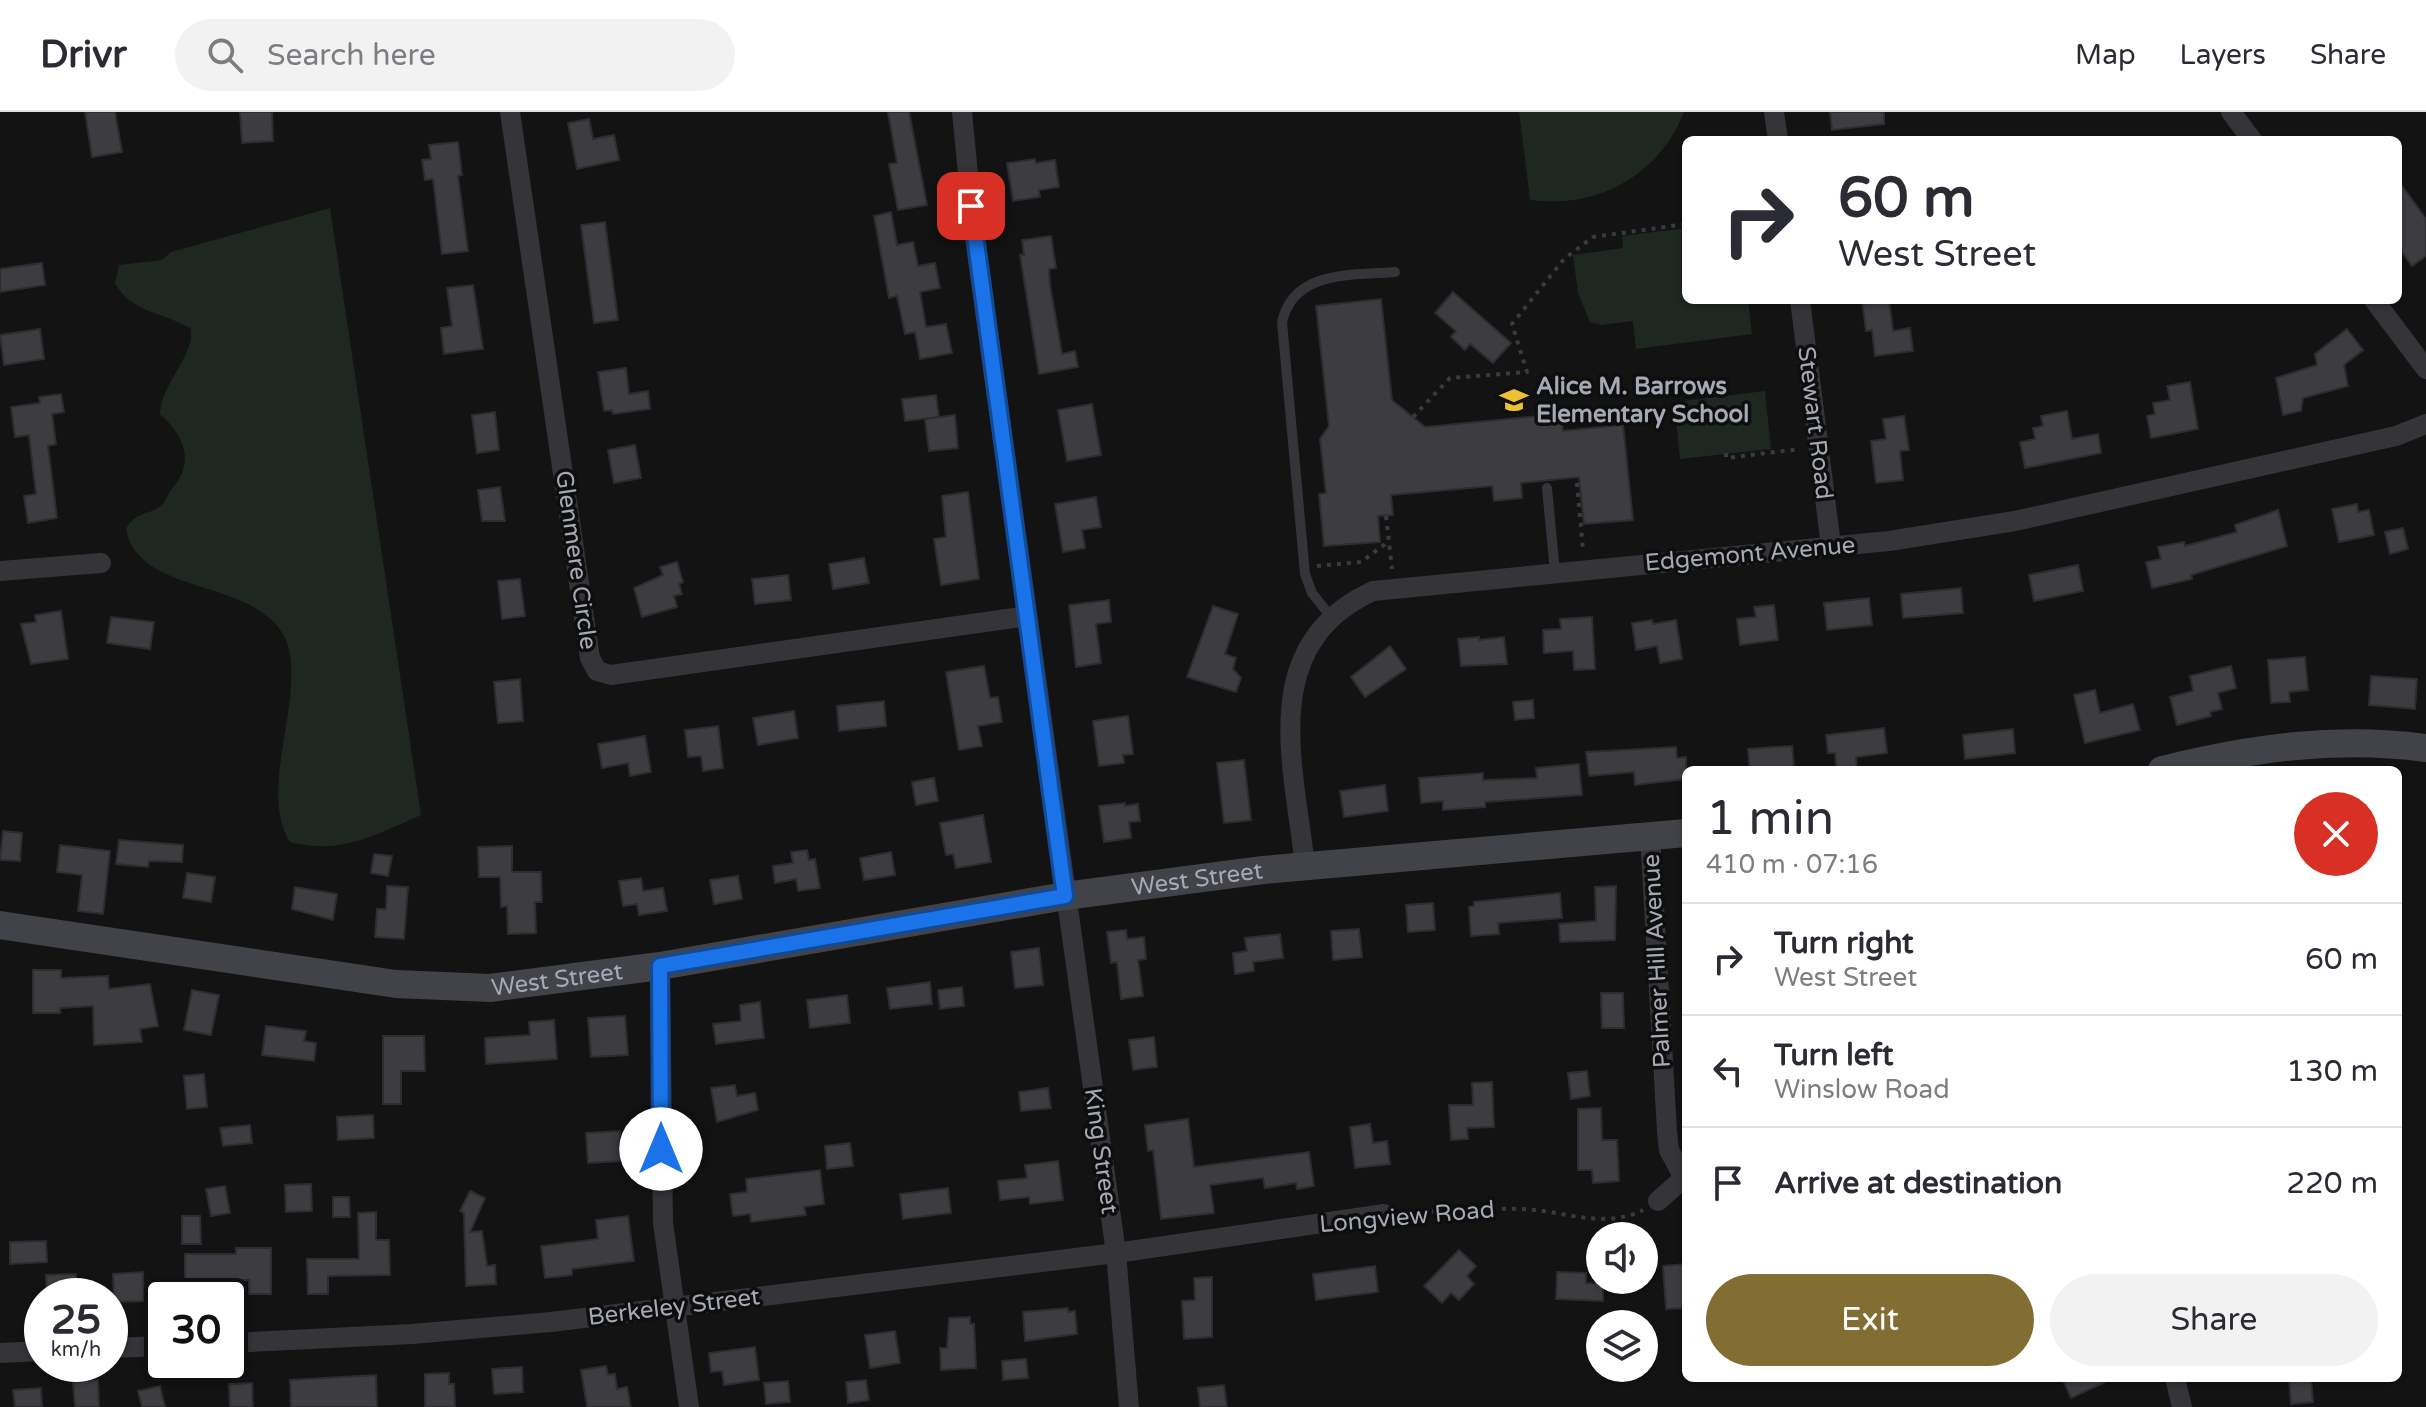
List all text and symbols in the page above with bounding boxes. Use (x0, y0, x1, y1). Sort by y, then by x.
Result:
search box (175, 19, 735, 91)
text: Drivr (40, 32, 127, 78)
icon: search (203, 33, 247, 77)
text: Search here (267, 37, 436, 74)
text: Map (2075, 38, 2136, 72)
text: Layers (2180, 38, 2266, 72)
text: Share (2310, 38, 2386, 72)
text: 60 m (1838, 165, 1974, 232)
icon: right (1706, 168, 1810, 272)
pin (937, 172, 1005, 240)
icon: arrive (949, 184, 993, 228)
text: West Street (1838, 233, 2036, 276)
street label: Stewart Road (1791, 345, 1839, 501)
place label: Alice M. Barrows Elementary School (1536, 372, 1749, 429)
school or university icon: Alice M. Barrows Elementary School (1499, 385, 1529, 415)
street label: Glenmere Circle (549, 469, 603, 651)
street label: Edgemont Avenue (1644, 530, 1856, 578)
text: 1 min (1706, 790, 1834, 848)
button: close (2294, 792, 2378, 876)
text: 410 m · 07:16 (1706, 849, 1878, 880)
street label: Palmer Hill Avenue (1637, 853, 1677, 1069)
street label: West Street (1130, 856, 1264, 902)
text: Turn right (1774, 925, 1914, 962)
icon: right (1706, 937, 1750, 981)
text: 60 m (2305, 941, 2378, 978)
street label: West Street (490, 956, 624, 1002)
text: West Street (1774, 962, 1917, 993)
text: Turn left (1774, 1037, 1893, 1074)
icon: left (1706, 1049, 1750, 1093)
text: 130 m (2286, 1053, 2378, 1090)
text: Winslow Road (1774, 1074, 1950, 1105)
street label: King Street (1078, 1086, 1124, 1216)
position arrow (619, 1107, 703, 1191)
icon: arrive (1706, 1161, 1750, 1205)
text: Arrive at destination (1774, 1165, 2062, 1202)
text: 220 m (2286, 1165, 2378, 1202)
street label: Longview Road (1318, 1195, 1496, 1239)
map controls (1586, 1222, 1658, 1382)
button: sound (1586, 1222, 1658, 1294)
button: Exit (1706, 1274, 2034, 1366)
button: Share (2050, 1274, 2378, 1366)
speed limit sign: 30 (144, 1278, 248, 1382)
street label: Berkeley Street (586, 1282, 762, 1332)
text: 25 (51, 1296, 101, 1344)
button: layers (1586, 1310, 1658, 1382)
text: km/h (51, 1338, 101, 1362)

